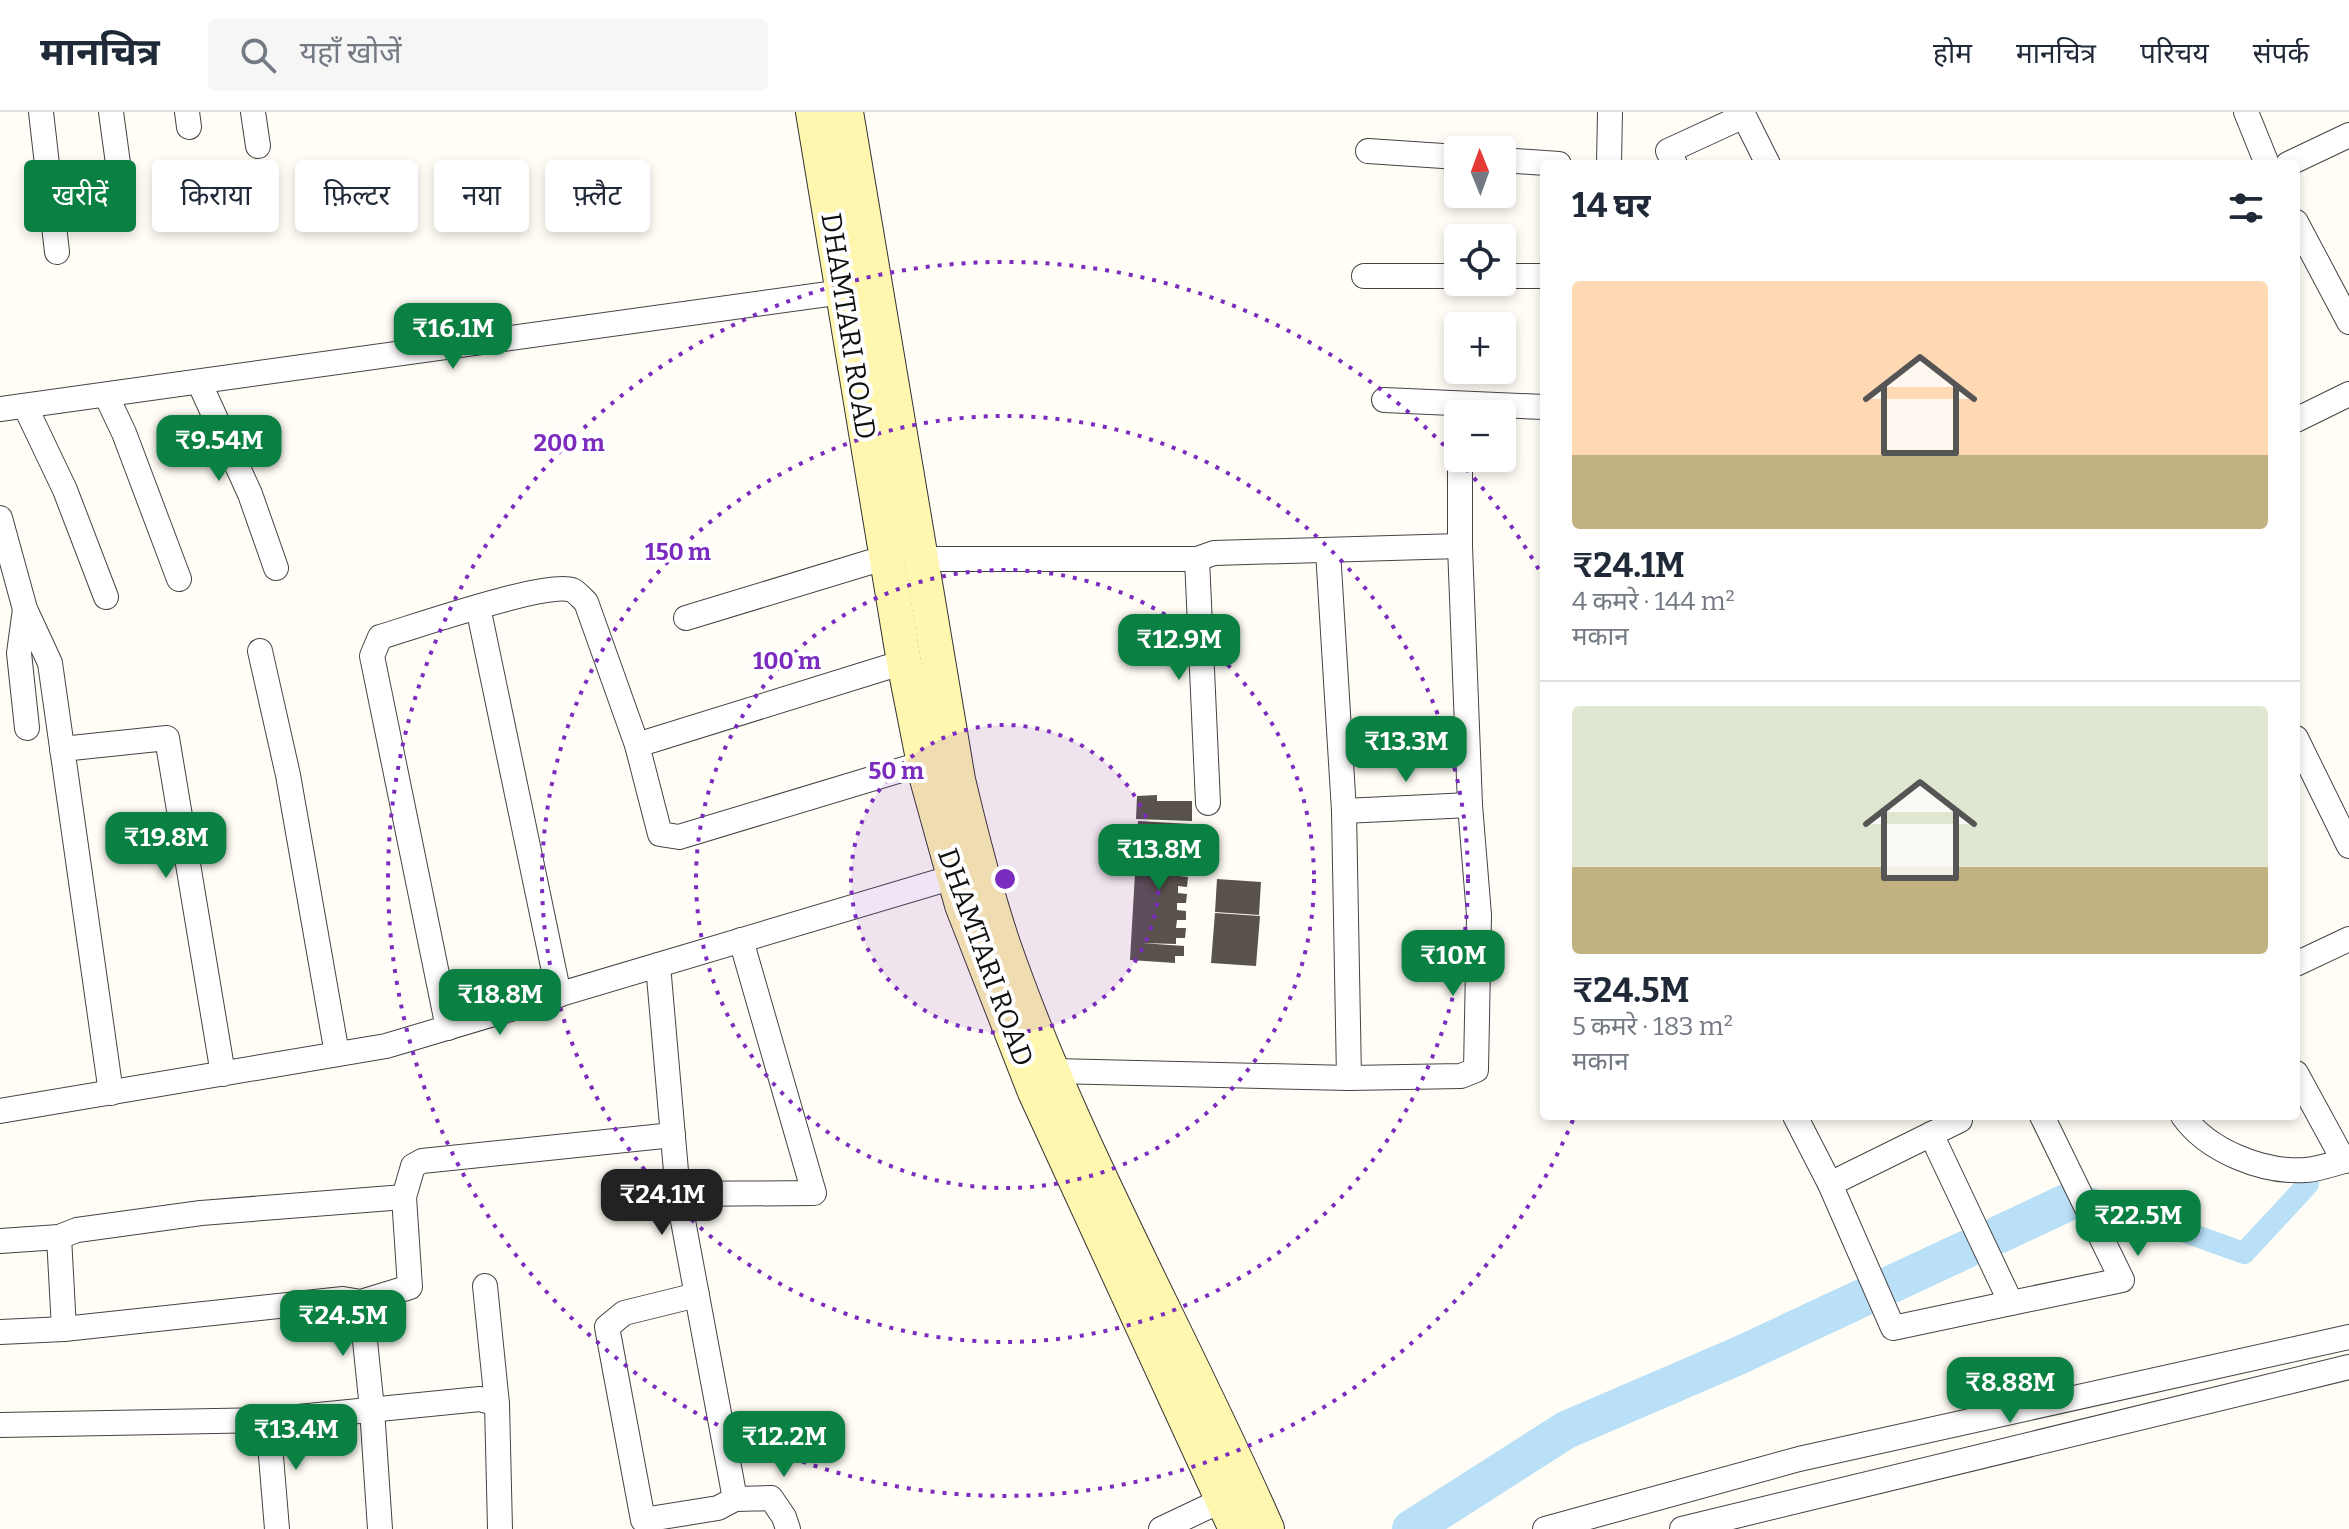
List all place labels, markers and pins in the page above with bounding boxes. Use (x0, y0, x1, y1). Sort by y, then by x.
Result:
pin: ₹16.1M (388, 303, 518, 371)
pin: ₹9.54M (154, 415, 284, 483)
pin: ₹12.9M (1114, 614, 1244, 682)
pin: ₹13.3M (1341, 716, 1471, 784)
pin: ₹19.8M (101, 812, 231, 880)
pin: ₹13.8M (1094, 824, 1224, 892)
centre of rings (991, 865, 1019, 893)
pin: ₹10M (1406, 930, 1500, 998)
pin: ₹18.8M (435, 969, 565, 1037)
pin: ₹24.1M (597, 1169, 727, 1237)
pin: ₹22.5M (2073, 1190, 2203, 1258)
pin: ₹24.5M (278, 1290, 408, 1358)
pin: ₹8.88M (1945, 1357, 2075, 1425)
pin: ₹13.4M (231, 1404, 361, 1472)
pin: ₹12.2M (719, 1411, 849, 1479)

